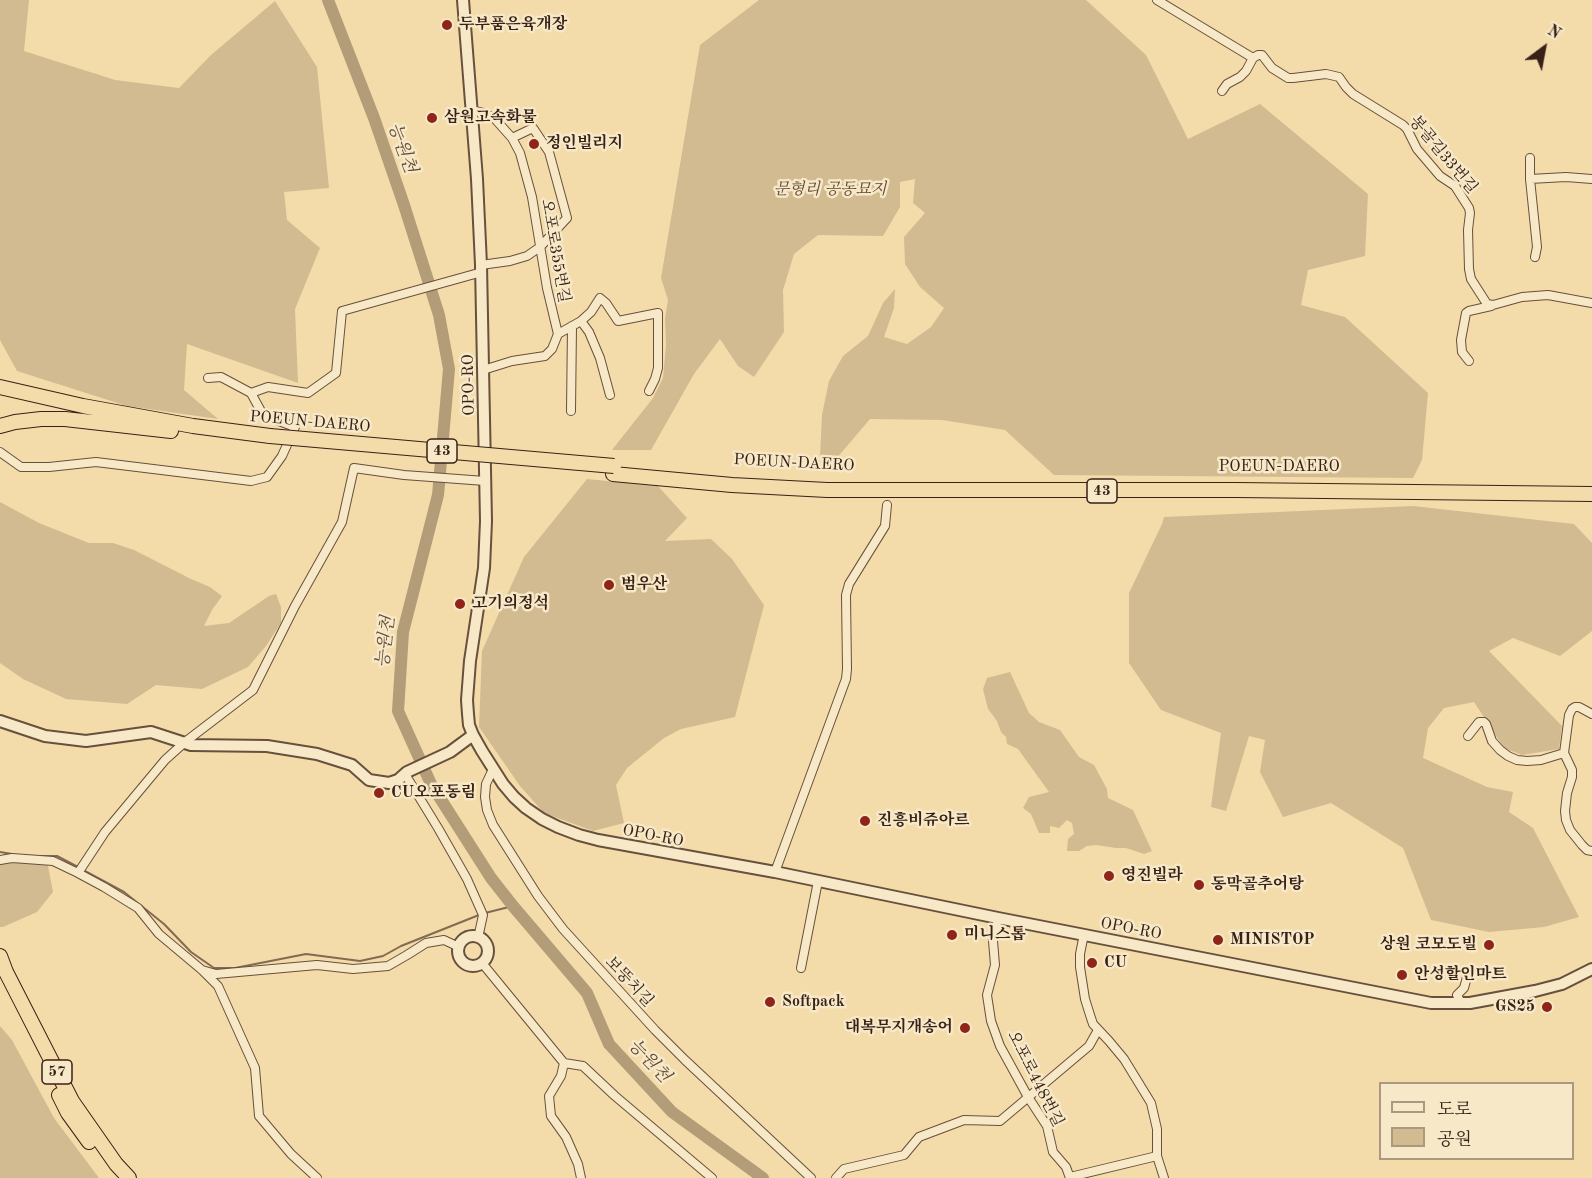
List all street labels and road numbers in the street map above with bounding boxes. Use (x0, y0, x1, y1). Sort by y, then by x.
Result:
street label: 봉골길33번길 (1405, 112, 1481, 198)
street label: 오포로355번길 (536, 198, 574, 304)
street label: OPO-RO (459, 354, 479, 416)
street label: POEUN-DAERO (249, 407, 371, 437)
road number: 43 (427, 439, 457, 463)
street label: POEUN-DAERO (733, 450, 855, 476)
street label: POEUN-DAERO (1218, 457, 1340, 477)
road number: 43 (1087, 479, 1117, 503)
street label: OPO-RO (621, 821, 685, 851)
street label: OPO-RO (1099, 914, 1163, 944)
street label: 보뚱치길 (601, 953, 657, 1011)
street label: 오포로448번길 (1003, 1028, 1067, 1130)
road number: 57 (42, 1060, 72, 1084)

